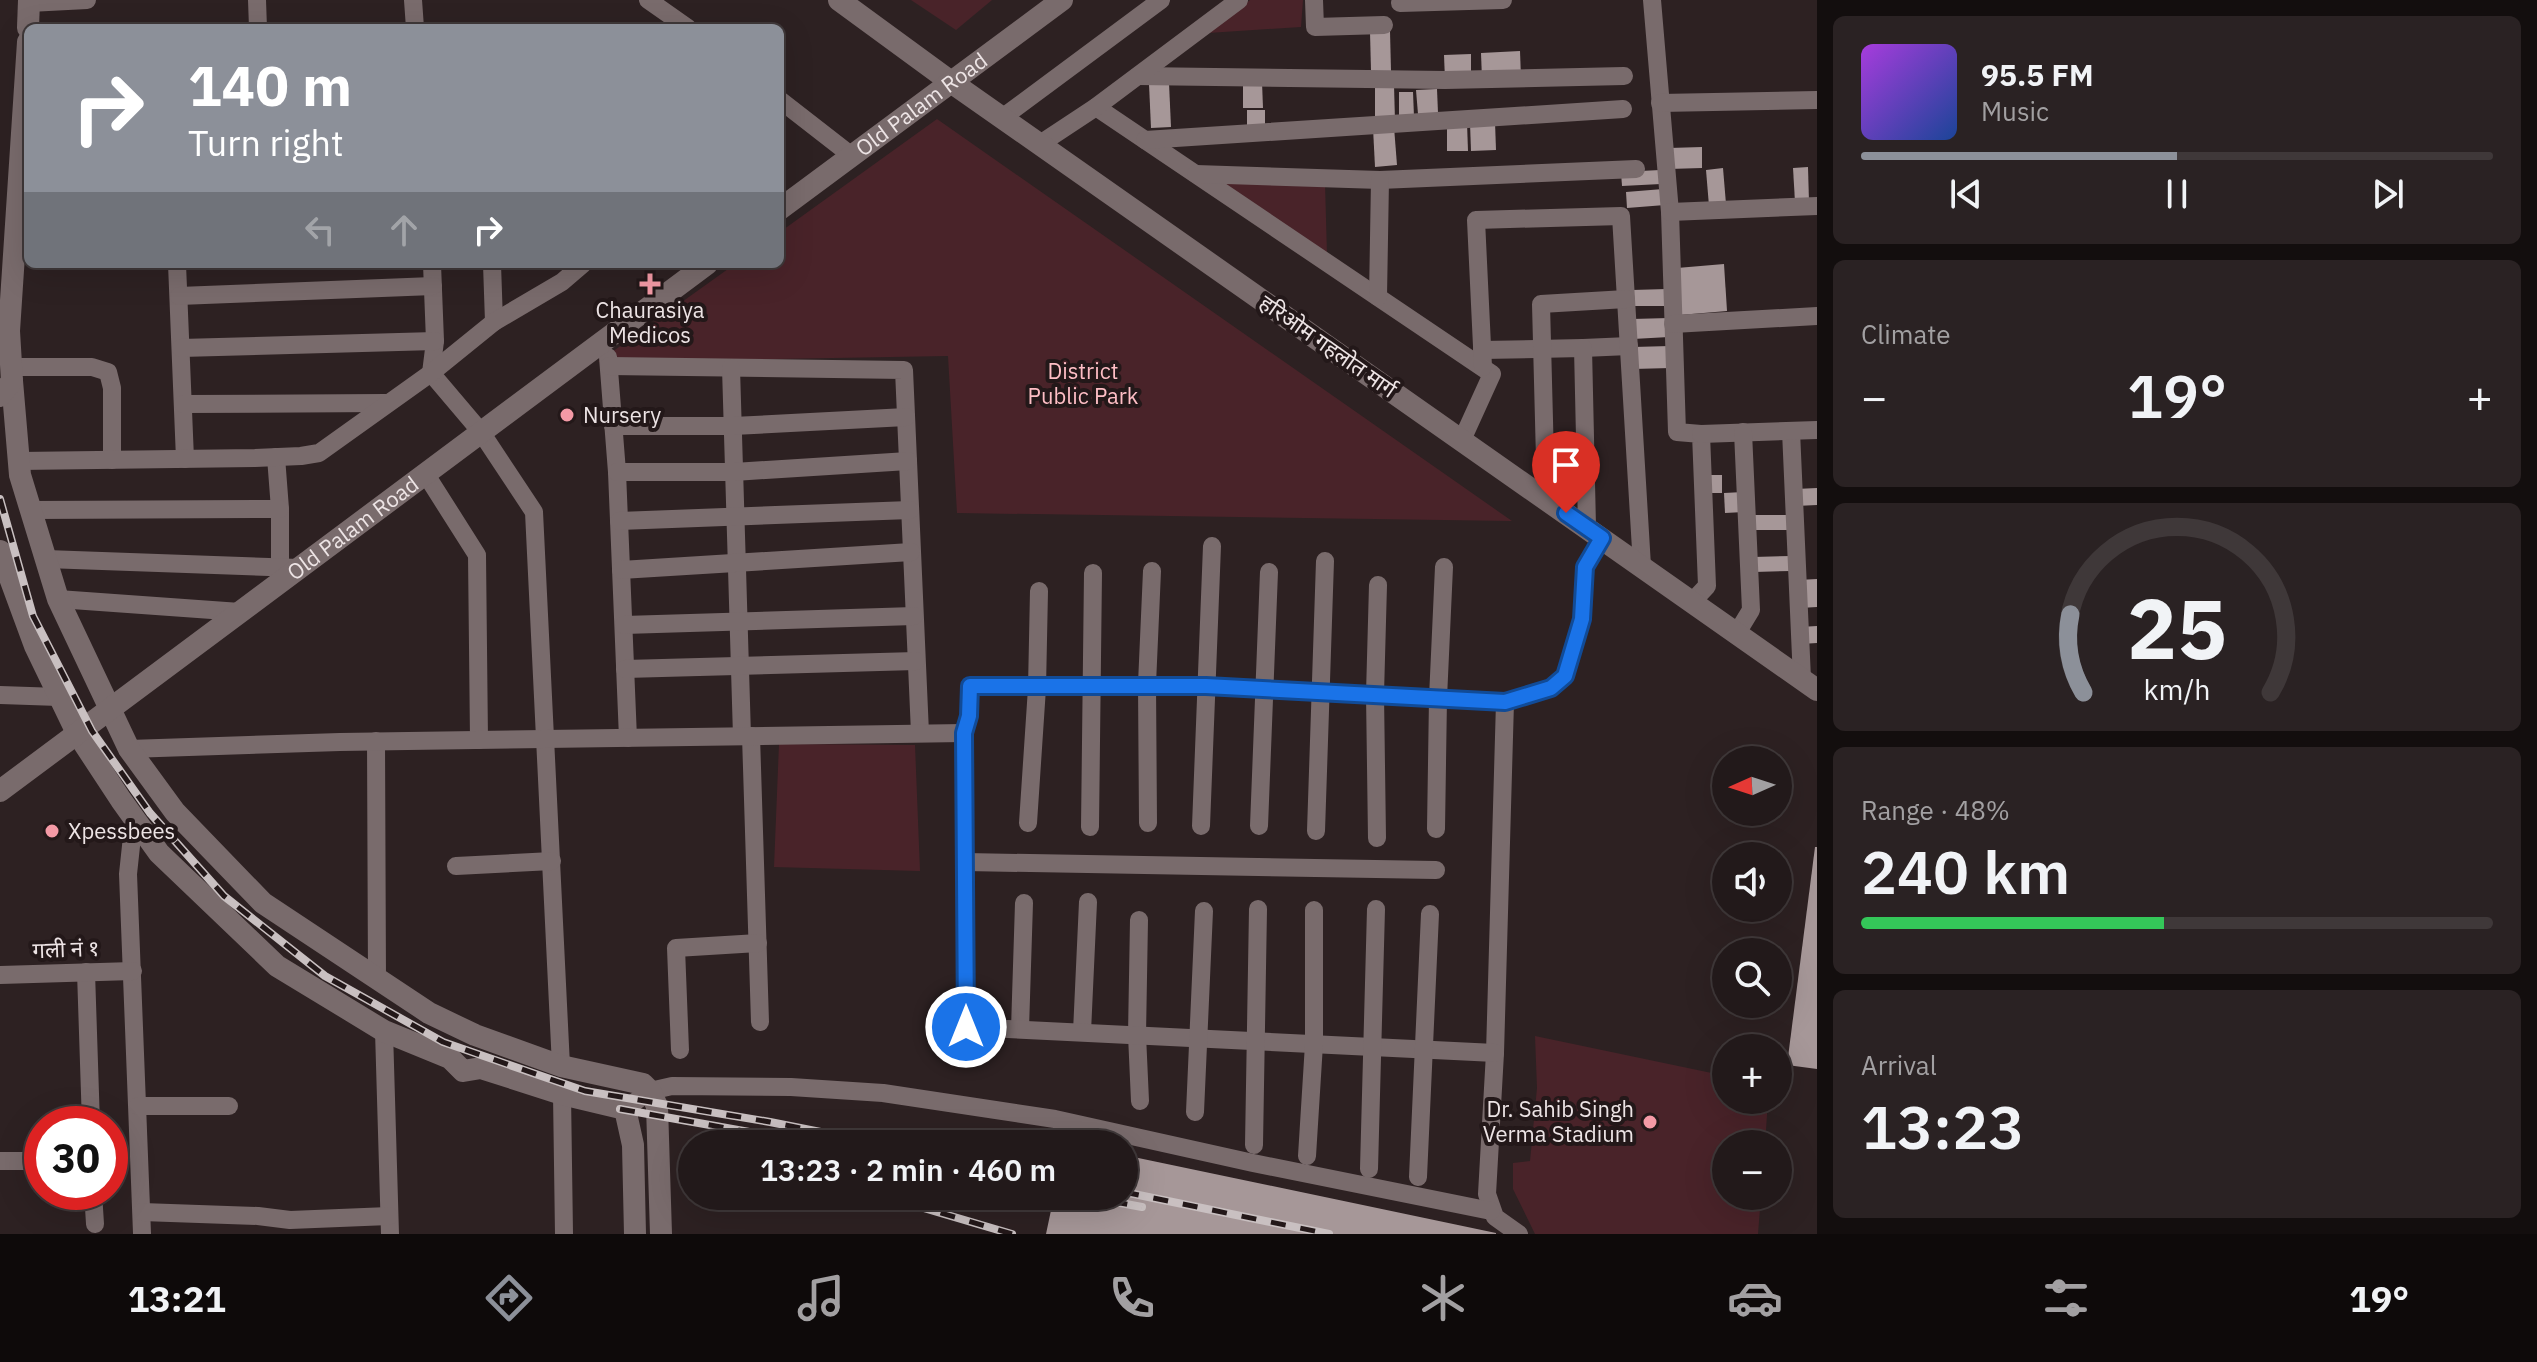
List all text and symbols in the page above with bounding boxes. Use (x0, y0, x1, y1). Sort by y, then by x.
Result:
street label: Old Palam Road (849, 45, 993, 162)
text: 140 m (188, 49, 352, 121)
text: 95.5 FM (1981, 55, 2094, 94)
icon: right (56, 56, 160, 160)
text: Music (1981, 94, 2049, 128)
text: Turn right (188, 119, 344, 166)
icon: previous (1944, 172, 1988, 216)
icon: pause (2155, 172, 2199, 216)
icon: next (2366, 172, 2410, 216)
icon: left (298, 208, 342, 252)
icon: ahead (382, 208, 426, 252)
icon: right (466, 208, 510, 252)
marker: Chaurasiya Medicos (641, 275, 659, 293)
street label: हरिओम गहलोत मार्ग (1254, 288, 1403, 404)
place label: Chaurasiya Medicos (596, 295, 705, 349)
text: Climate (1861, 317, 1951, 351)
park label: District Public Park (1028, 356, 1139, 410)
text: 19° (2127, 356, 2227, 435)
text: − (1861, 368, 1887, 425)
text: + (2467, 368, 2493, 425)
place label: Nursery (583, 400, 661, 429)
marker: Nursery (558, 406, 576, 424)
pin (1532, 431, 1600, 513)
icon: arrive (1544, 443, 1588, 487)
street label: Old Palam Road (281, 469, 424, 586)
text: 25 (2127, 574, 2227, 682)
text: km/h (2143, 671, 2211, 708)
north arrow (1712, 746, 1792, 826)
map controls (1712, 746, 1792, 1210)
text: Range · 48% (1861, 793, 2010, 827)
place label: Xpessbees (68, 816, 175, 845)
marker: Xpessbees (43, 822, 61, 840)
text: 240 km (1861, 832, 2070, 911)
button: sound (1712, 842, 1792, 922)
street label: गली नं १ (32, 933, 100, 964)
button: search (1712, 938, 1792, 1018)
position arrow (924, 985, 1008, 1069)
button: + (1712, 1034, 1792, 1114)
text: Arrival (1861, 1048, 1937, 1082)
text: 13:23 (1861, 1087, 2024, 1166)
place label: Dr. Sahib Singh Verma Stadium (1483, 1094, 1634, 1148)
speed limit sign: 30 (24, 1106, 128, 1210)
marker: Dr. Sahib Singh Verma Stadium (1641, 1113, 1659, 1131)
button: − (1712, 1130, 1792, 1210)
text: 13:23 · 2 min · 460 m (760, 1150, 1056, 1189)
icon: directions (481, 1270, 537, 1326)
icon: music (793, 1270, 849, 1326)
icon: phone (1104, 1270, 1160, 1326)
icon: climate (1415, 1270, 1471, 1326)
icon: car (1727, 1270, 1783, 1326)
icon: filters (2038, 1270, 2094, 1326)
text: 13:21 (128, 1275, 226, 1322)
text: 19° (2349, 1275, 2409, 1322)

